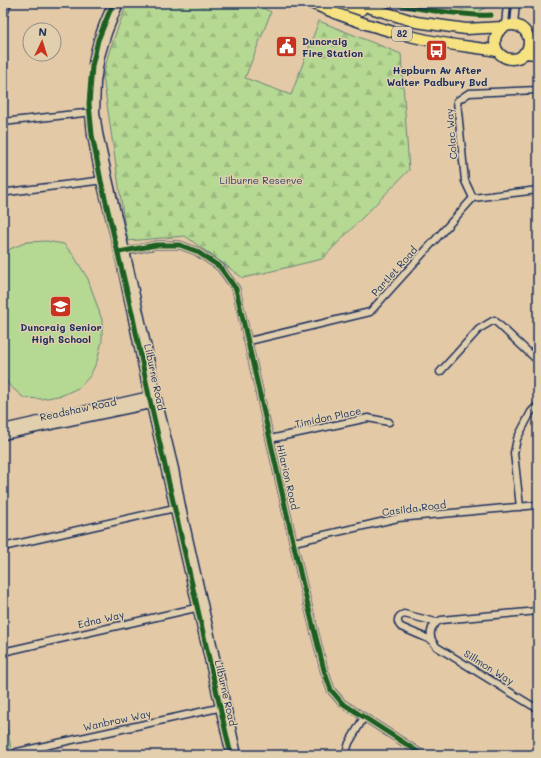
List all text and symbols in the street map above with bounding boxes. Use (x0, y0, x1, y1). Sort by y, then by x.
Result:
north arrow (22, 22, 62, 62)
text: N (38, 24, 47, 39)
road number: 82 (392, 27, 412, 41)
public building icon: Duncraig Fire Station (273, 34, 299, 60)
place label: Duncraig Fire Station (302, 34, 363, 60)
bus stop icon: Hepburn Av After Walter Padbury Bvd (424, 37, 450, 63)
place label: Hepburn Av After Walter Padbury Bvd (387, 63, 488, 89)
street label: Colac Way (442, 108, 460, 160)
park label: Lilburne Reserve (220, 173, 302, 187)
street label: Partlet Road (368, 243, 420, 299)
school or university icon: Duncraig Senior High School (48, 294, 74, 320)
place label: Duncraig Senior High School (20, 320, 102, 346)
street label: Lilburne Road (141, 343, 169, 411)
street label: Readshaw Road (39, 394, 117, 424)
street label: Timidon Place (293, 403, 363, 431)
street label: Hilarion Road (274, 443, 302, 511)
street label: Casilda Road (381, 497, 447, 519)
street label: Edna Way (76, 607, 126, 631)
street label: Sillmon Way (461, 646, 517, 688)
street label: Lilburne Road (212, 659, 240, 727)
street label: Wanbrow Way (82, 706, 152, 734)

